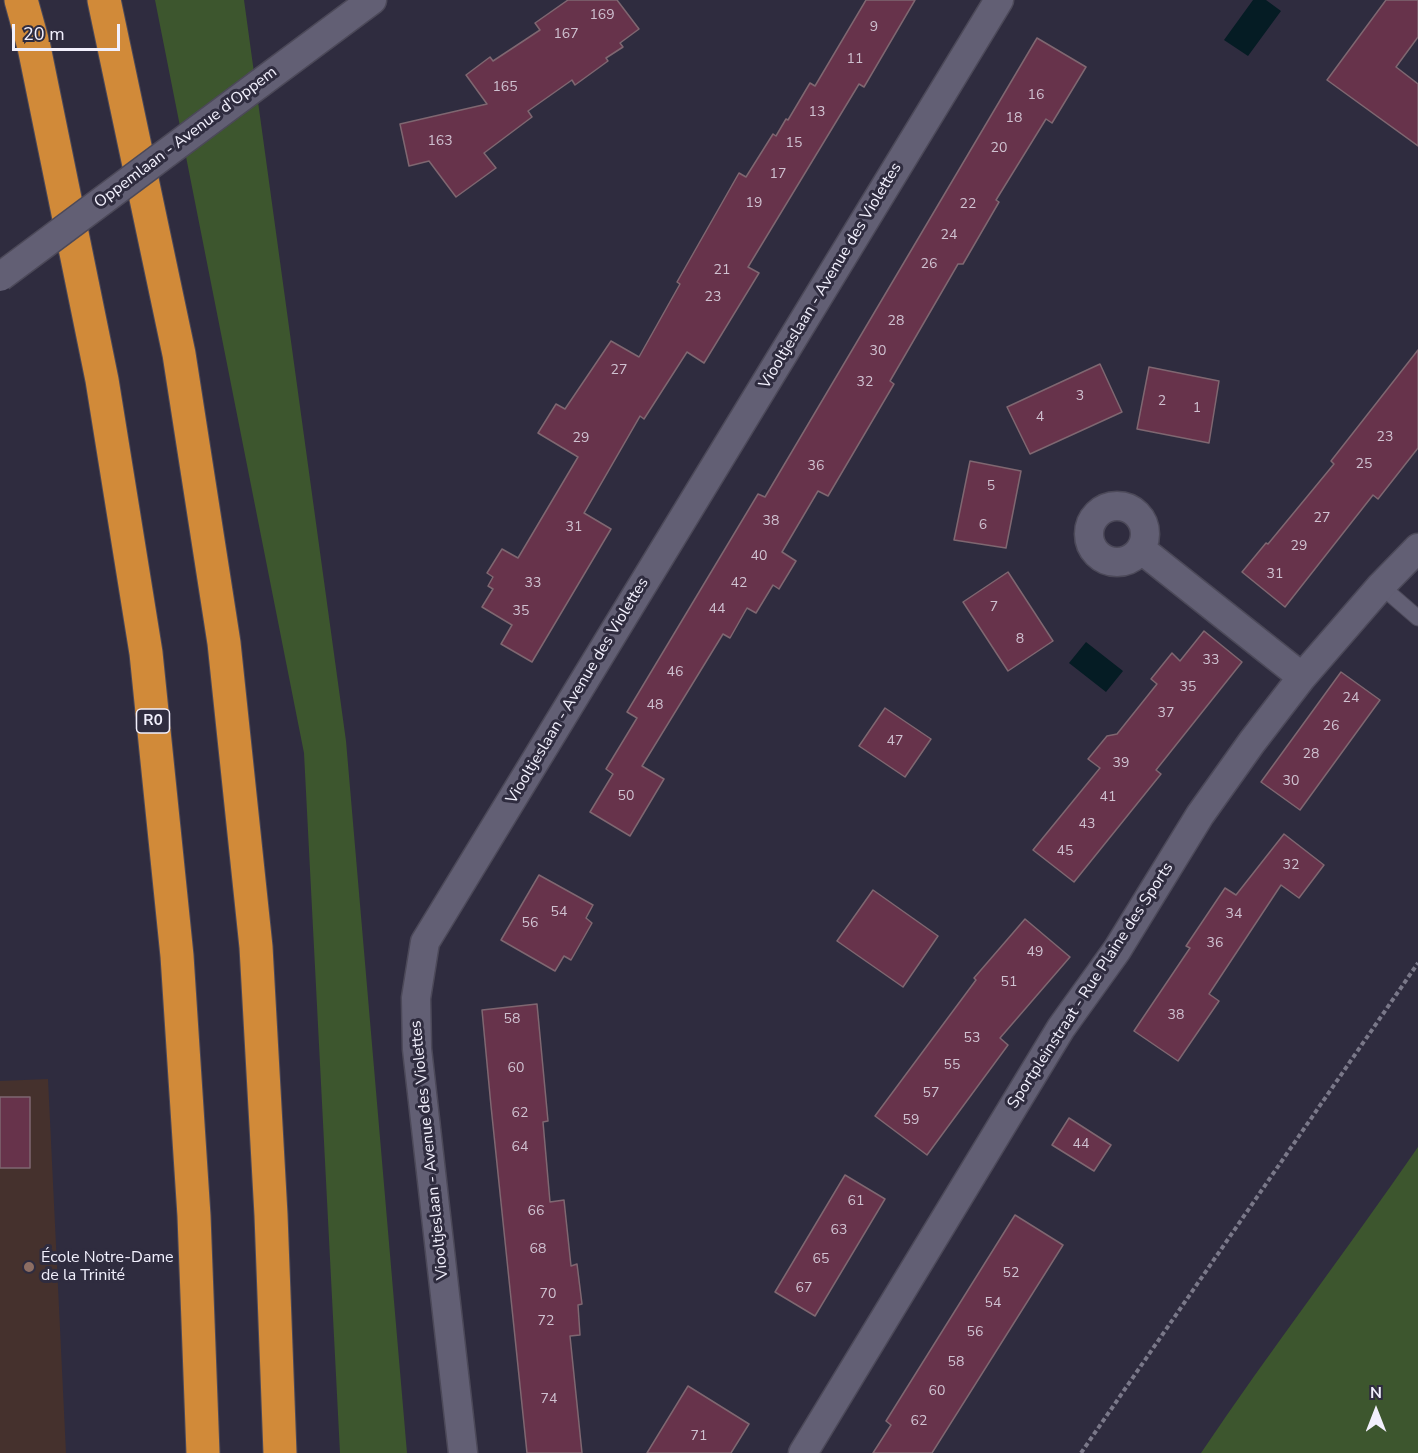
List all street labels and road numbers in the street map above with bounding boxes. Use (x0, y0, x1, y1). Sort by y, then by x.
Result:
street label: Oppemlaan - Avenue d'Oppem (91, 63, 281, 213)
street label: Viooltjeslaan - Avenue des Violettes (756, 159, 906, 393)
street label: Viooltjeslaan - Avenue des Violettes (503, 574, 653, 808)
road number: R0 (136, 709, 170, 733)
street label: Sportpleinstraat - Rue Plaine des Sports (1004, 859, 1178, 1113)
street label: Viooltjeslaan - Avenue des Violettes (407, 1019, 453, 1281)

